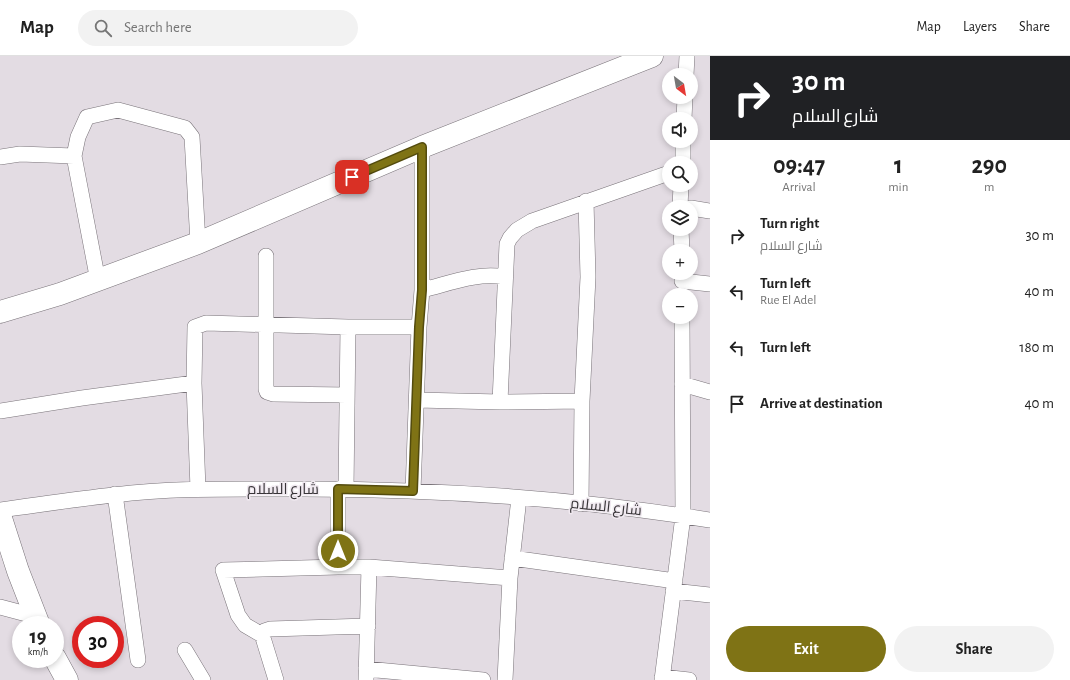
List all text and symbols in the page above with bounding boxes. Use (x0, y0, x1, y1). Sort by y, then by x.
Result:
search box (78, 10, 358, 46)
icon: search (92, 17, 114, 39)
text: Map (20, 18, 54, 37)
text: Search here (124, 20, 192, 35)
text: Map (916, 20, 941, 34)
text: Layers (963, 20, 997, 34)
text: Share (1019, 20, 1050, 34)
north arrow (662, 68, 698, 104)
map controls (662, 68, 698, 324)
text: 30 m (792, 68, 845, 96)
icon: right (726, 72, 778, 124)
text: شارع السلام (792, 108, 878, 126)
button: sound (662, 112, 698, 148)
text: 09:47 (773, 154, 825, 178)
text: 1 (894, 154, 903, 178)
text: 290 (972, 154, 1007, 178)
button: search (662, 156, 698, 192)
pin (335, 160, 369, 194)
icon: arrive (341, 166, 363, 188)
text: Arrival (782, 181, 816, 194)
text: min (888, 181, 908, 194)
text: m (984, 181, 994, 194)
button: layers (662, 200, 698, 236)
text: Turn right (760, 216, 819, 231)
icon: right (726, 225, 748, 247)
text: 30 m (1025, 228, 1054, 243)
text: شارع السلام (760, 240, 822, 253)
button: + (662, 244, 698, 280)
text: Turn left (760, 276, 811, 291)
icon: left (726, 281, 748, 303)
text: 40 m (1024, 284, 1054, 299)
button: − (662, 288, 698, 324)
text: Rue El Adel (760, 294, 817, 307)
icon: left (726, 337, 748, 359)
text: Turn left (760, 340, 811, 355)
text: 180 m (1019, 340, 1054, 355)
icon: arrive (726, 393, 748, 415)
text: Arrive at destination (760, 396, 883, 411)
text: 40 m (1024, 396, 1054, 411)
street label: شارع السلام (247, 481, 319, 500)
street label: شارع السلام (569, 495, 643, 521)
position arrow (317, 530, 359, 572)
speed limit sign: 30 (72, 616, 124, 668)
button: Exit (726, 626, 886, 672)
button: Share (894, 626, 1054, 672)
text: 19 (30, 627, 46, 647)
text: km/h (28, 647, 48, 657)

